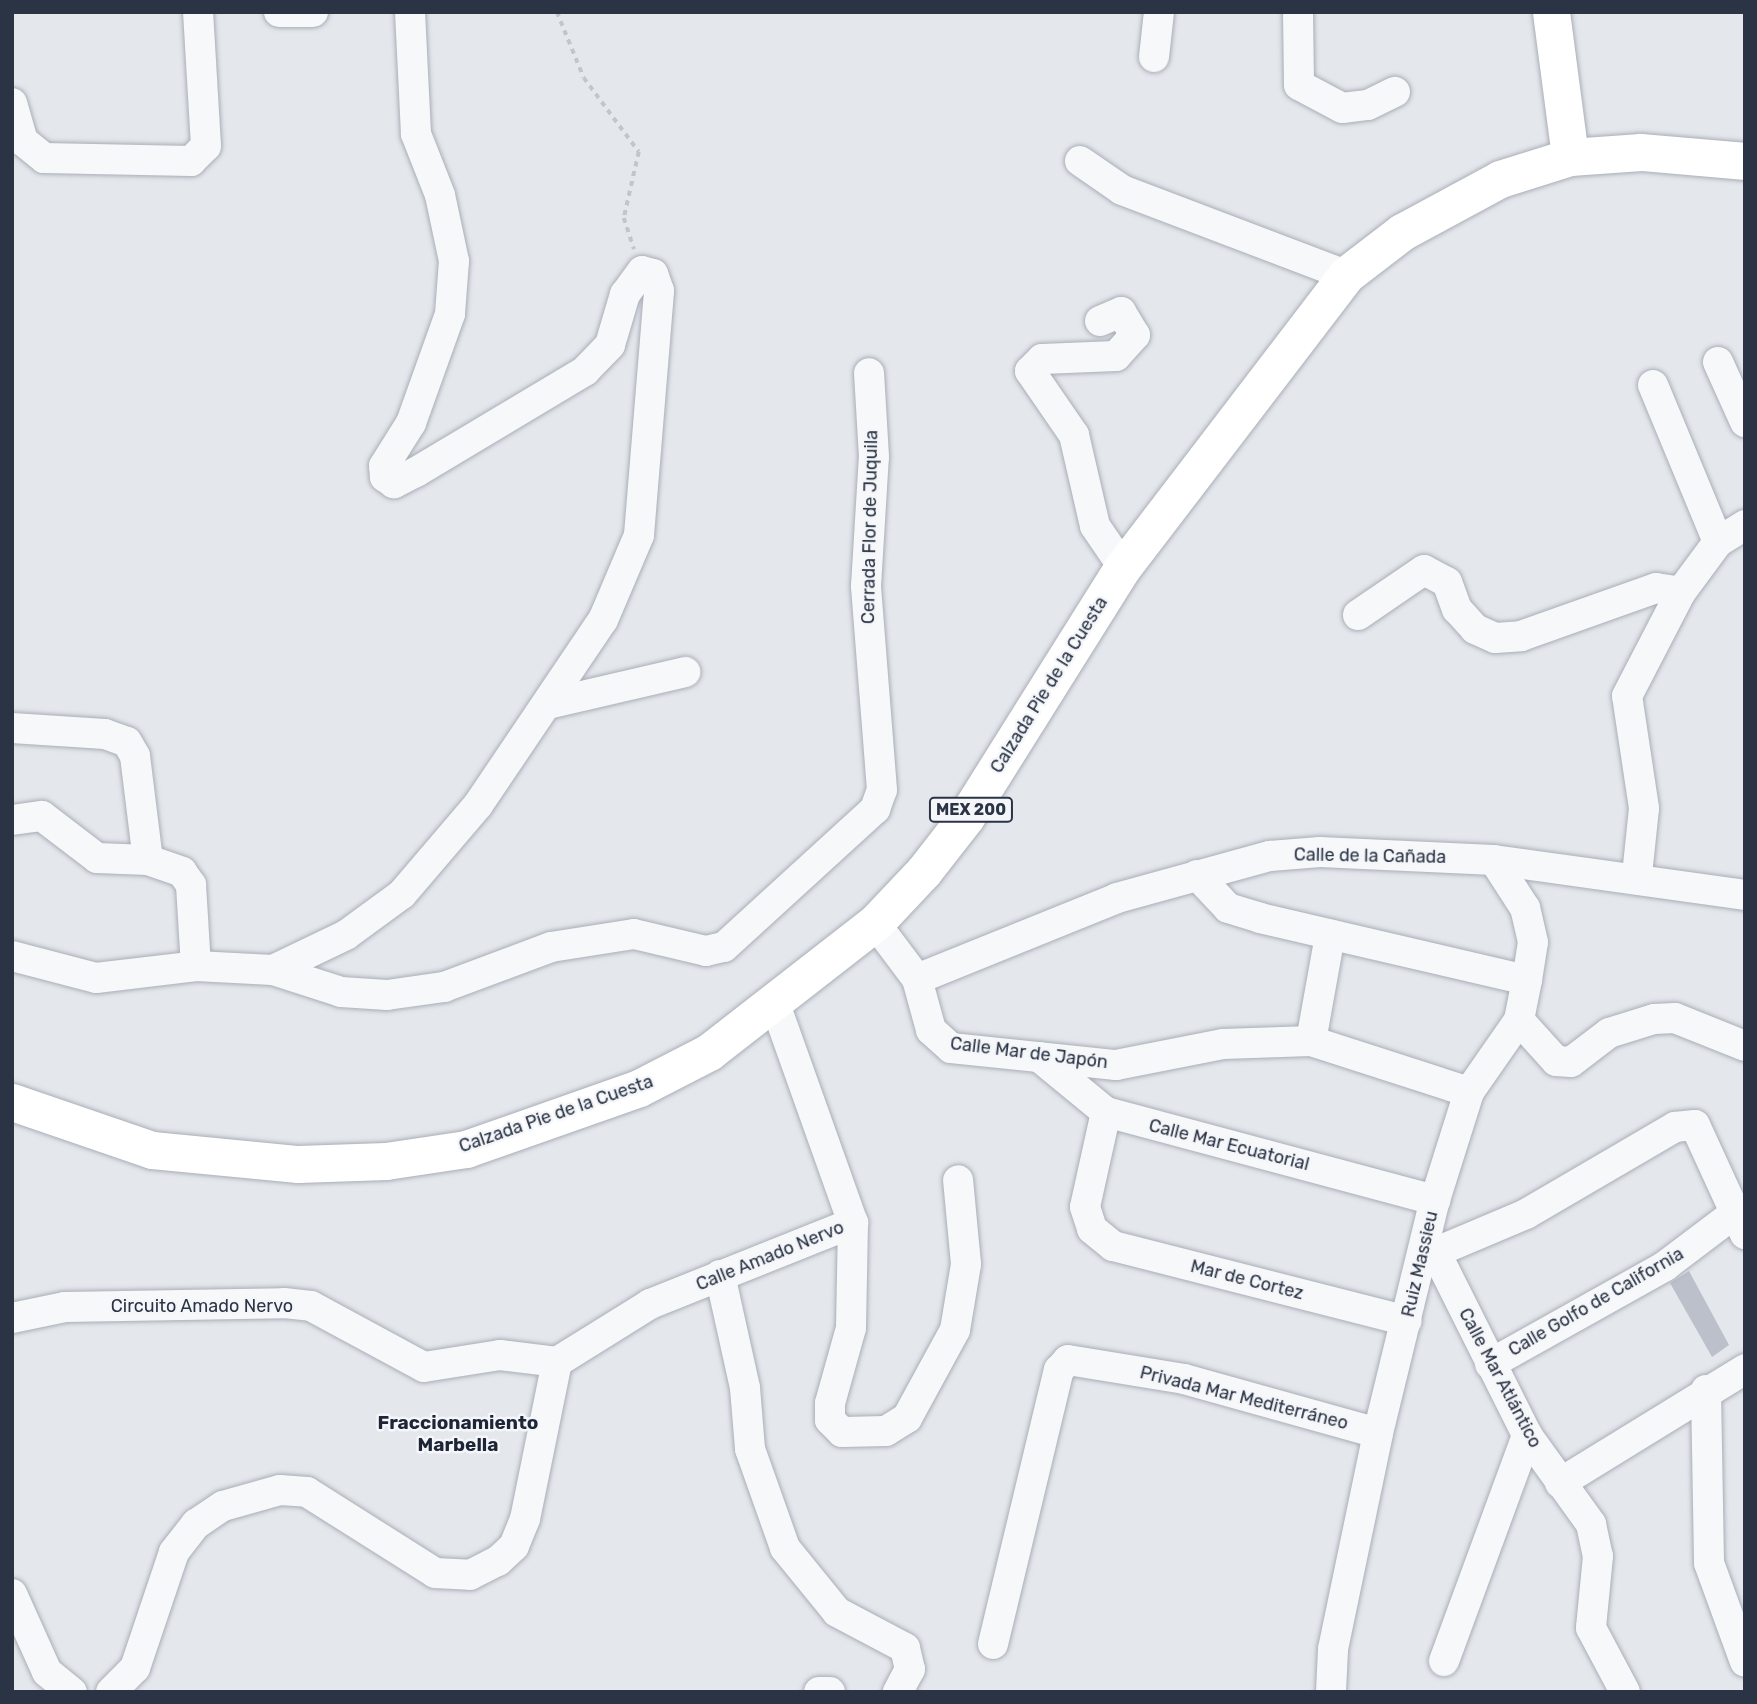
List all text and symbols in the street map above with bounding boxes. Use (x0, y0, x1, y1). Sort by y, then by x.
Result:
street label: Cerrada Flor de Juquila (858, 429, 882, 625)
street label: Calzada Pie de la Cuesta (986, 593, 1112, 777)
road number: MEX 200 (927, 797, 1015, 822)
street label: Calle de la Cañada (1294, 844, 1446, 868)
street label: Calle Mar de Japón (949, 1033, 1109, 1073)
street label: Calzada Pie de la Cuesta (456, 1071, 656, 1157)
street label: Calle Mar Ecuatorial (1146, 1115, 1312, 1175)
street label: Ruiz Massieu (1397, 1209, 1443, 1319)
street label: Calle Amado Nervo (693, 1216, 847, 1296)
street label: Calle Golfo de California (1505, 1243, 1687, 1361)
street label: Mar de Cortez (1188, 1255, 1306, 1305)
street label: Circuito Amado Nervo (111, 1295, 293, 1317)
street label: Calle Mar Atlántico (1454, 1304, 1546, 1452)
street label: Privada Mar Mediterráneo (1137, 1362, 1351, 1434)
district label: Fraccionamiento Marbella (378, 1412, 538, 1456)

